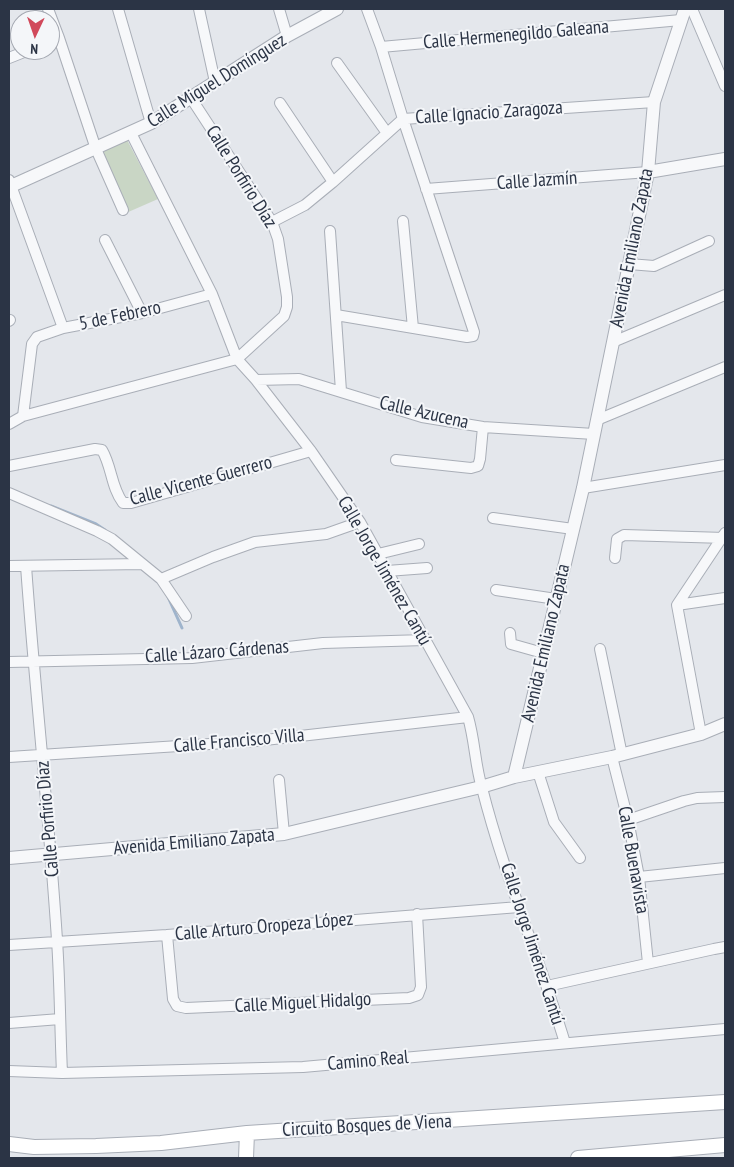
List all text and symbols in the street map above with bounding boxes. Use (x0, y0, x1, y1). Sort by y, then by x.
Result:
north arrow (10, 10, 60, 60)
street label: Calle Hermenegildo Galeana (422, 16, 610, 54)
street label: Calle Miguel Domínguez (143, 29, 291, 133)
text: N (30, 40, 39, 58)
street label: Calle Ignacio Zaragoza (415, 96, 563, 130)
street label: Calle Porfirio Díaz (200, 122, 282, 232)
street label: Avenida Emiliano Zapata (605, 166, 659, 330)
street label: Calle Jazmín (496, 167, 578, 195)
street label: 5 de Febrero (77, 296, 163, 336)
street label: Calle Azucena (377, 392, 471, 434)
street label: Calle Vicente Guerrero (127, 451, 275, 511)
street label: Calle Jorge Jiménez Cantú (332, 492, 436, 650)
street label: Avenida Emiliano Zapata (517, 562, 575, 724)
street label: Calle Lázaro Cárdenas (144, 636, 290, 668)
street label: Calle Francisco Villa (173, 724, 305, 758)
street label: Calle Porfirio Díaz (32, 760, 64, 878)
street label: Calle Buenavista (612, 805, 654, 915)
street label: Avenida Emiliano Zapata (112, 824, 276, 860)
street label: Calle Jorge Jiménez Cantú (495, 860, 569, 1028)
street label: Calle Arturo Oropeza López (174, 908, 354, 946)
street label: Calle Miguel Hidalgo (234, 988, 372, 1018)
street label: Camino Real (326, 1046, 410, 1076)
street label: Circuito Bosques de Viena (282, 1110, 452, 1142)

